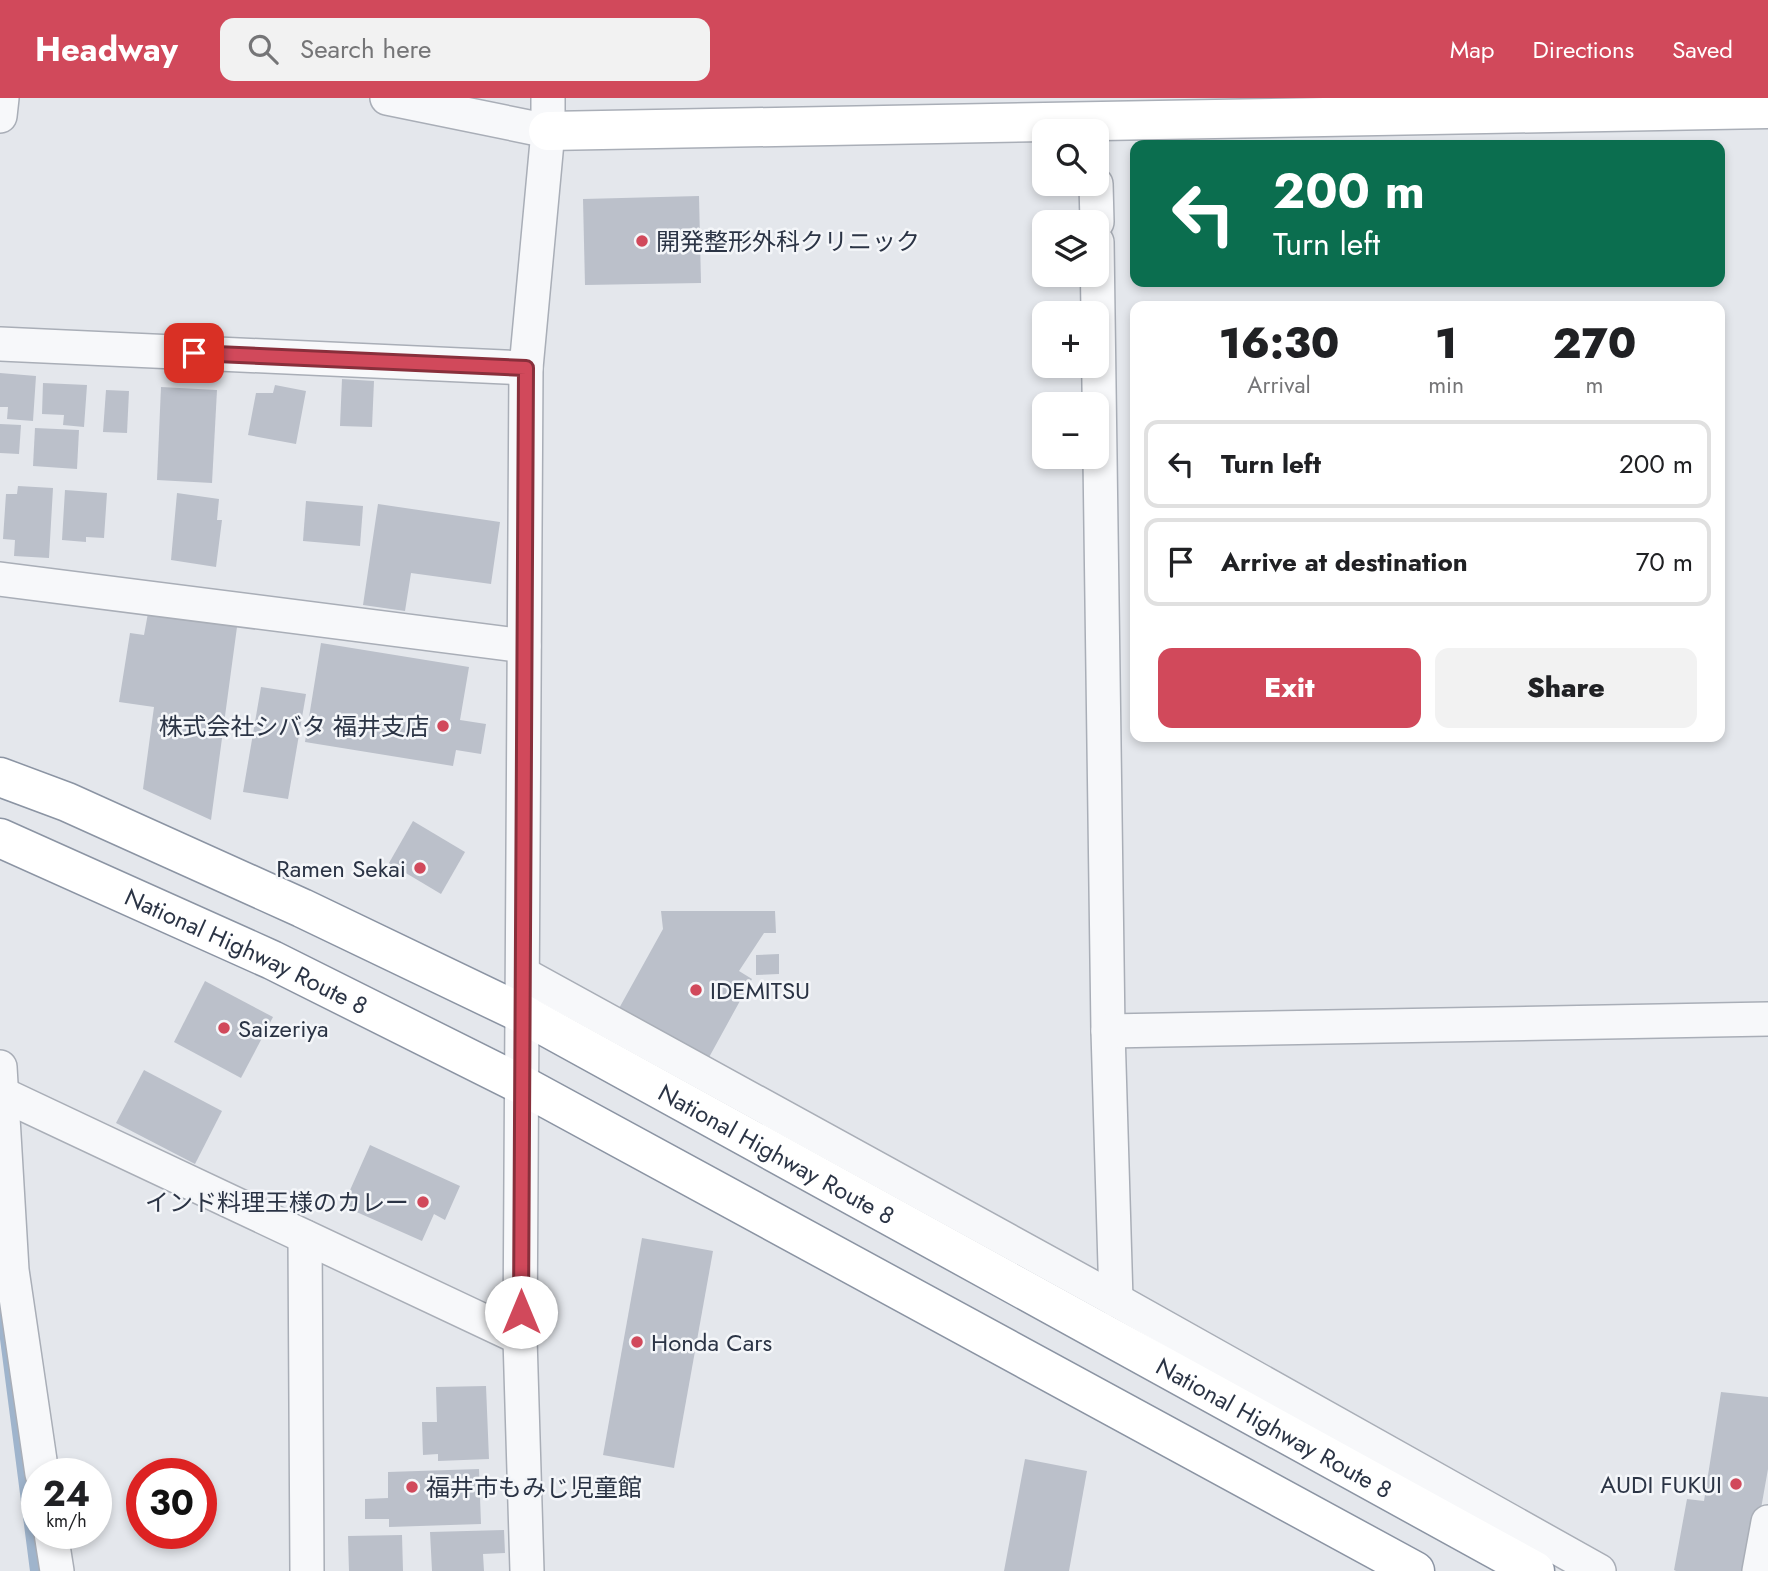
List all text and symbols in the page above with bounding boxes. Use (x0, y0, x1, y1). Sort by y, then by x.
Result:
search box (220, 18, 710, 81)
text: Headway (35, 26, 178, 73)
icon: search (244, 30, 282, 68)
text: Search here (300, 30, 431, 68)
text: Map (1450, 32, 1495, 67)
text: Directions (1533, 32, 1634, 67)
text: Saved (1672, 32, 1733, 67)
map controls (1032, 119, 1109, 469)
button: search (1032, 119, 1109, 196)
text: 200 m (1273, 156, 1425, 226)
icon: left (1158, 168, 1249, 259)
button: layers (1032, 210, 1109, 287)
text: Turn left (1273, 221, 1380, 267)
place label: 開発整形外科クリニック (656, 224, 920, 259)
marker: 開発整形外科クリニック (634, 233, 650, 249)
button: + (1032, 301, 1109, 378)
text: 16:30 (1219, 313, 1339, 374)
text: 1 (1435, 313, 1457, 374)
text: 270 (1553, 313, 1636, 374)
pin (164, 323, 224, 383)
icon: arrive (175, 334, 213, 372)
text: Arrival (1247, 368, 1311, 402)
text: min (1428, 368, 1464, 402)
text: m (1586, 368, 1604, 402)
button: − (1032, 392, 1109, 469)
icon: left (1162, 445, 1200, 483)
text: Turn left (1221, 445, 1321, 483)
text: 200 m (1619, 445, 1693, 483)
icon: arrive (1162, 543, 1200, 581)
text: Arrive at destination (1221, 543, 1468, 581)
text: 70 m (1636, 543, 1693, 581)
button: Exit (1158, 648, 1421, 728)
button: Share (1435, 648, 1697, 728)
place label: 株式会社シバタ 福井支店 (159, 709, 429, 744)
marker: 株式会社シバタ 福井支店 (435, 718, 451, 734)
place label: Ramen Sekai (276, 851, 406, 886)
marker: Ramen Sekai (412, 860, 428, 876)
street label: National Highway Route 8 (119, 879, 374, 1023)
place label: IDEMITSU (710, 973, 810, 1008)
marker: IDEMITSU (688, 982, 704, 998)
place label: Saizeriya (238, 1011, 329, 1046)
marker: Saizeriya (216, 1020, 232, 1036)
street label: National Highway Route 8 (652, 1074, 901, 1233)
place label: インド料理王様のカレー (145, 1185, 409, 1220)
marker: インド料理王様のカレー (415, 1194, 431, 1210)
position arrow (484, 1275, 558, 1349)
place label: Honda Cars (651, 1325, 772, 1360)
marker: Honda Cars (629, 1334, 645, 1350)
street label: National Highway Route 8 (1150, 1348, 1399, 1507)
speed limit sign: 30 (126, 1458, 217, 1549)
place label: AUDI FUKUI (1600, 1467, 1722, 1502)
text: 24 (43, 1469, 90, 1519)
place label: 福井市もみじ児童館 (426, 1470, 642, 1505)
marker: AUDI FUKUI (1728, 1476, 1744, 1492)
marker: 福井市もみじ児童館 (404, 1479, 420, 1495)
text: km/h (46, 1508, 87, 1534)

